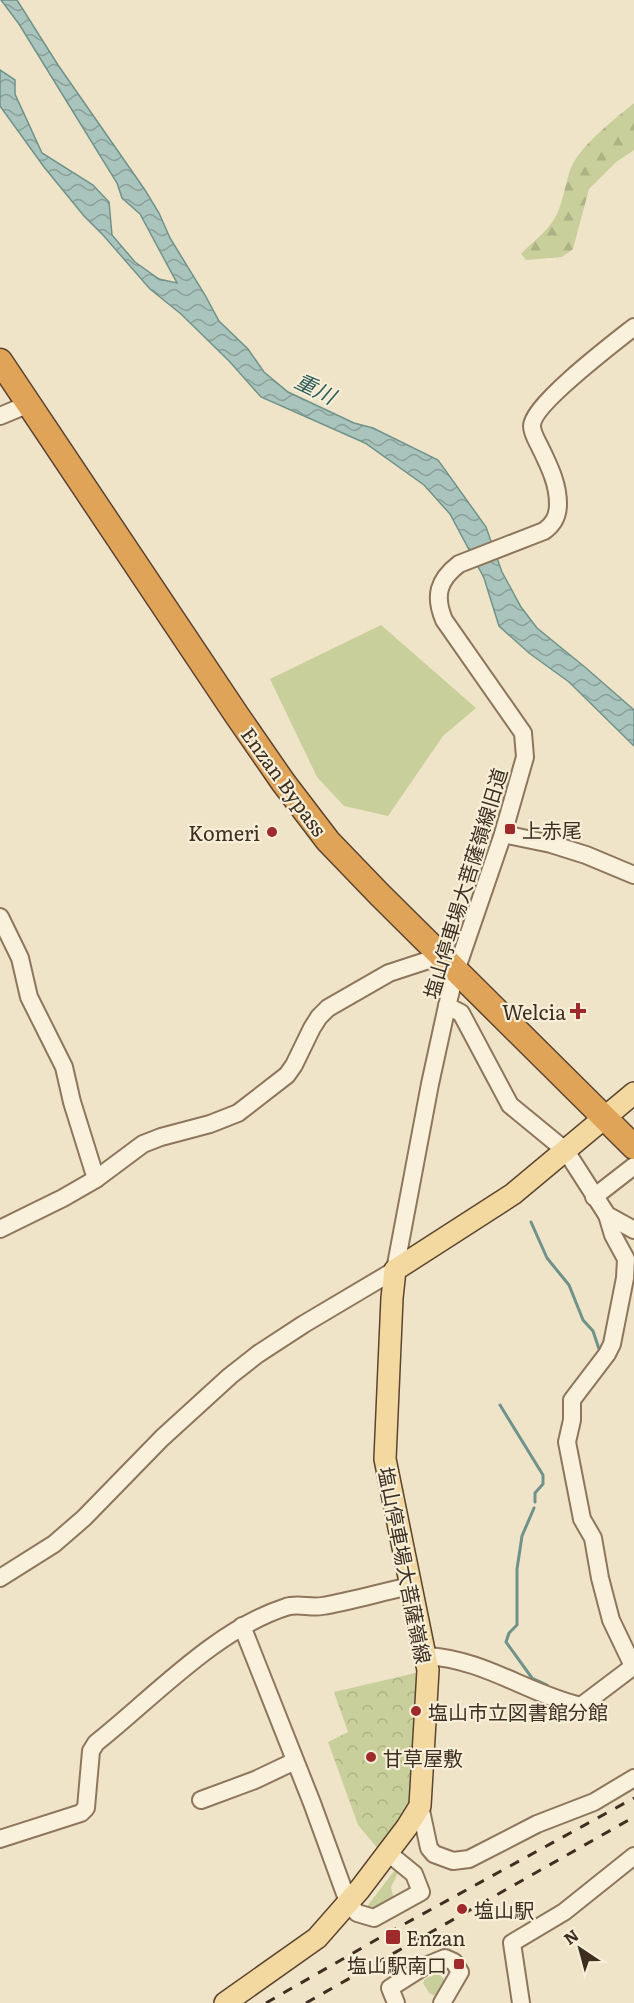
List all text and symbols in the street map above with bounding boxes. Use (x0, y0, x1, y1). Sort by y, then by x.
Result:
water label: 重川 (290, 364, 343, 411)
street label: Enzan Bypass (235, 720, 335, 842)
street label: 塩山停車場大菩薩嶺線旧道 (415, 764, 513, 1002)
place label: 上赤尾 (522, 814, 582, 844)
place label: Komeri (188, 817, 260, 847)
marker: 上赤尾 (503, 822, 517, 836)
marker: Komeri (265, 825, 279, 839)
place label: Welcia (502, 996, 566, 1026)
marker: Welcia (571, 1004, 585, 1018)
street label: 塩山停車場大菩薩嶺線 (372, 1464, 440, 1666)
place label: 塩山市立図書館分館 (428, 1696, 608, 1726)
marker: 塩山市立図書館分館 (409, 1704, 423, 1718)
place label: 甘草屋敷 (383, 1742, 463, 1772)
marker: 甘草屋敷 (364, 1750, 378, 1764)
place label: 塩山駅 (474, 1894, 534, 1924)
marker: 塩山駅 (455, 1902, 469, 1916)
north arrow (550, 1919, 610, 1979)
place label: Enzan (406, 1922, 466, 1952)
text: N (558, 1922, 583, 1950)
marker: Enzan (384, 1928, 402, 1946)
place label: 塩山駅南口 (347, 1949, 447, 1979)
marker: 塩山駅南口 (452, 1957, 466, 1971)

